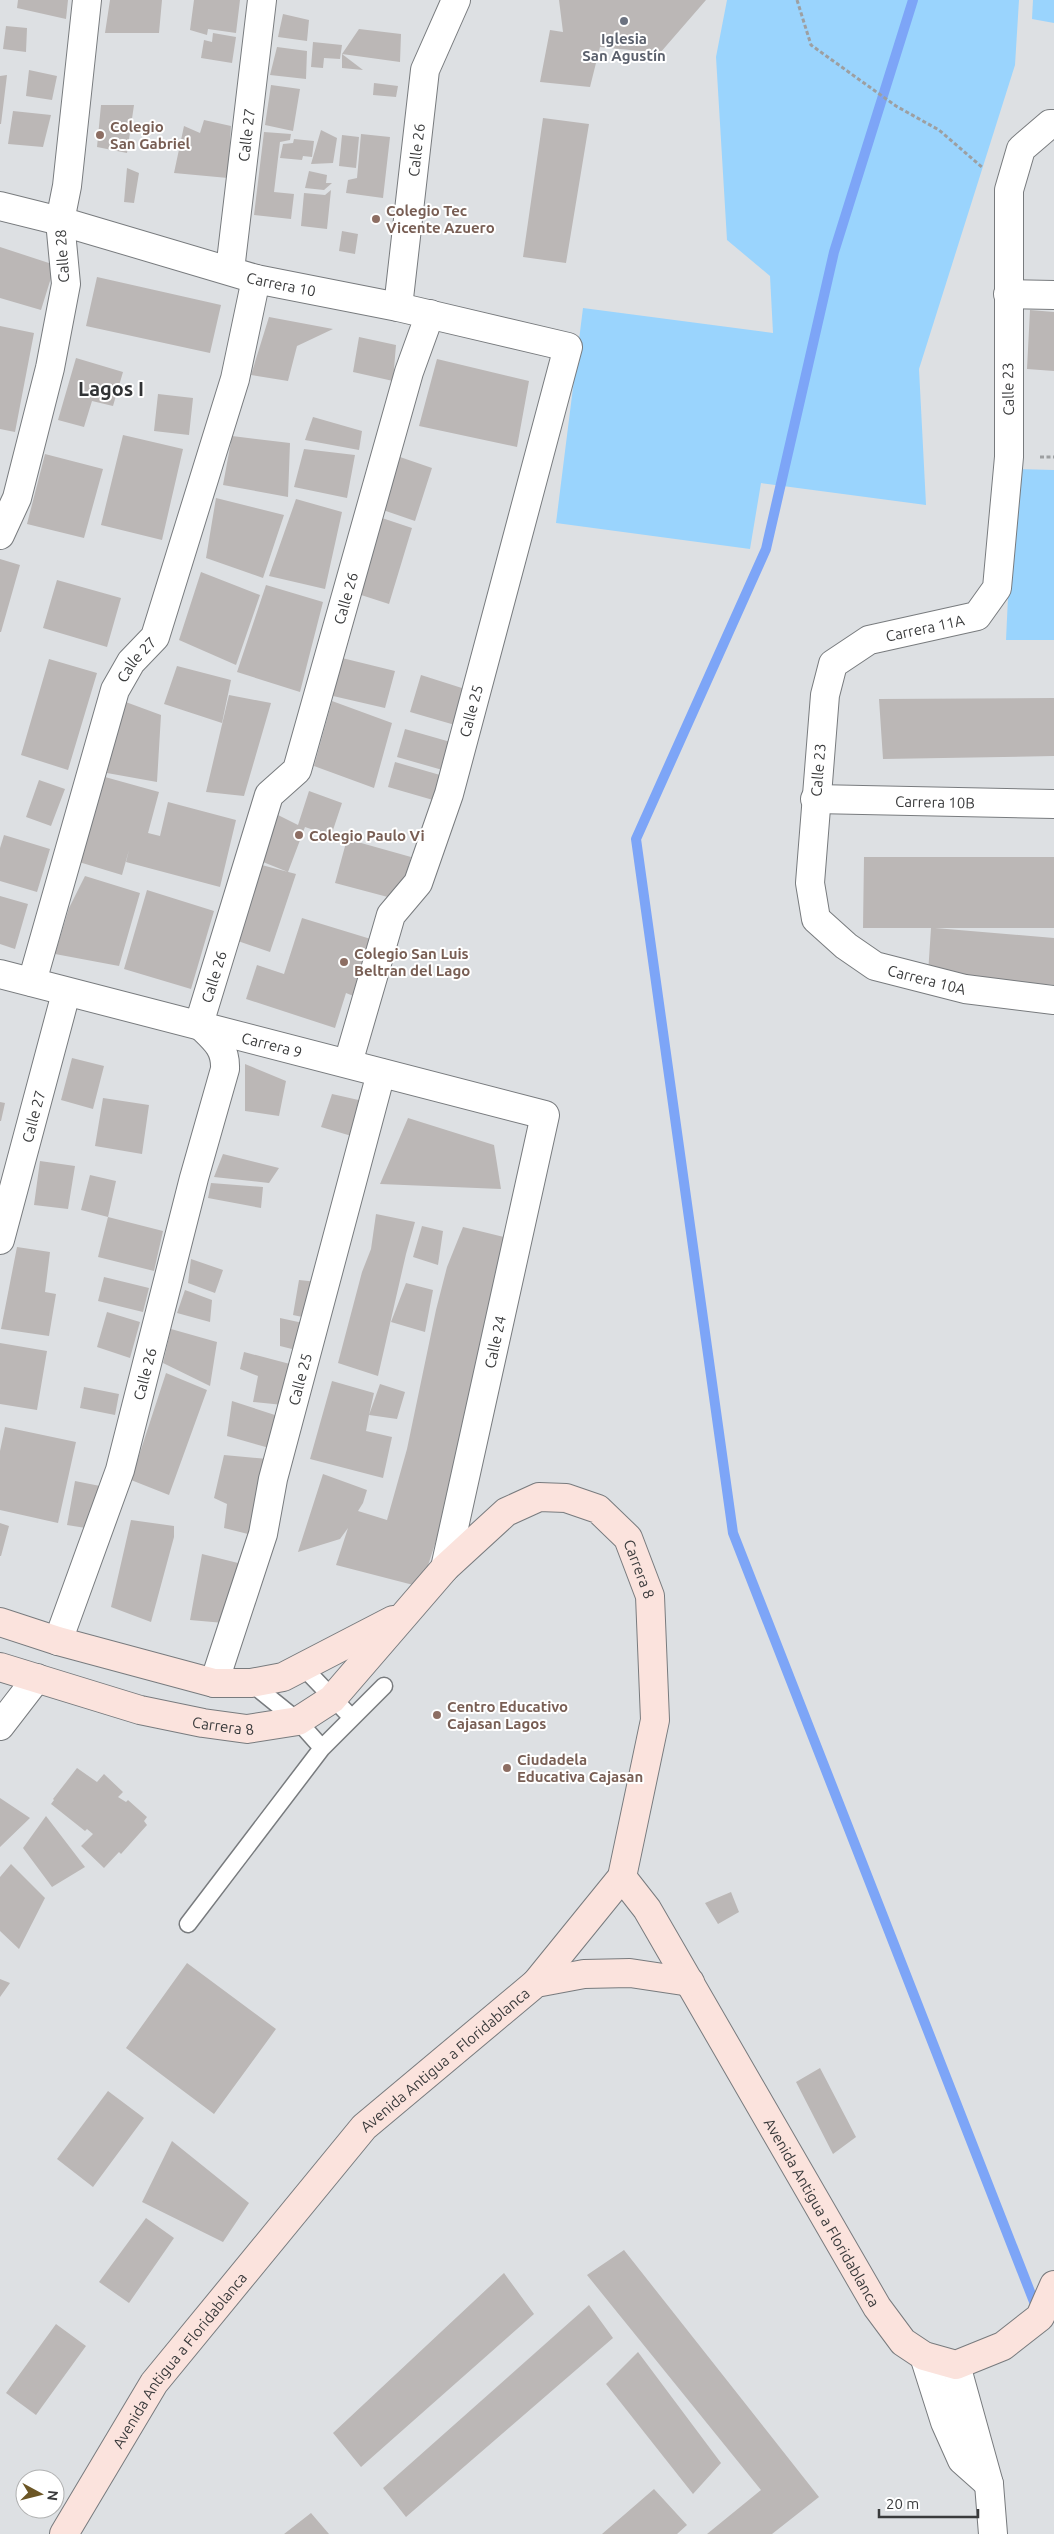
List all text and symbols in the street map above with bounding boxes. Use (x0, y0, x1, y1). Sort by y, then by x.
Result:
marker: Iglesia San Agustín (618, 15, 630, 27)
place label: Iglesia San Agustín (582, 30, 666, 64)
street label: Calle 27 (234, 107, 258, 162)
place label: Colegio San Gabriel (110, 118, 191, 152)
street label: Calle 26 (404, 122, 427, 178)
marker: Colegio San Gabriel (94, 129, 106, 141)
place label: Colegio Tec Vicente Azuero (386, 202, 495, 236)
marker: Colegio Tec Vicente Azuero (370, 213, 382, 225)
street label: Calle 28 (52, 229, 72, 283)
street label: Carrera 10 (245, 268, 317, 299)
street label: Calle 23 (999, 362, 1017, 416)
district label: Lagos I (78, 377, 144, 400)
street label: Calle 26 (330, 570, 361, 626)
street label: Carrera 11A (884, 611, 966, 645)
street label: Calle 27 (113, 633, 159, 685)
street label: Calle 25 (456, 683, 486, 739)
street label: Calle 23 (807, 743, 829, 797)
street label: Carrera 10B (895, 792, 975, 811)
place label: Colegio Paulo Vi (309, 827, 425, 844)
marker: Colegio Paulo Vi (293, 829, 305, 841)
place label: Colegio San Luis Beltran del Lago (354, 945, 470, 979)
street label: Calle 26 (198, 949, 229, 1005)
marker: Colegio San Luis Beltran del Lago (338, 956, 350, 968)
street label: Carrera 10A (886, 961, 968, 997)
street label: Carrera 9 (240, 1028, 304, 1060)
street label: Calle 27 (18, 1088, 48, 1144)
street label: Calle 24 (481, 1314, 509, 1370)
street label: Calle 26 (130, 1346, 159, 1402)
street label: Calle 25 (284, 1351, 315, 1407)
street label: Carrera 8 (621, 1537, 659, 1601)
place label: Centro Educativo Cajasan Lagos (447, 1698, 568, 1732)
marker: Centro Educativo Cajasan Lagos (431, 1709, 443, 1721)
street label: Carrera 8 (191, 1713, 255, 1738)
place label: Ciudadela Educativa Cajasan (517, 1751, 643, 1785)
marker: Ciudadela Educativa Cajasan (501, 1762, 513, 1774)
street label: Avenida Antigua a Floridablanca (357, 1984, 532, 2135)
street label: Avenida Antigua a Floridablanca (761, 2115, 883, 2310)
street label: Avenida Antigua a Floridablanca (109, 2269, 250, 2451)
north arrow (15, 2469, 65, 2519)
scale bar (879, 2486, 978, 2518)
text: N (44, 2489, 61, 2502)
text: 20 m (886, 2495, 919, 2512)

